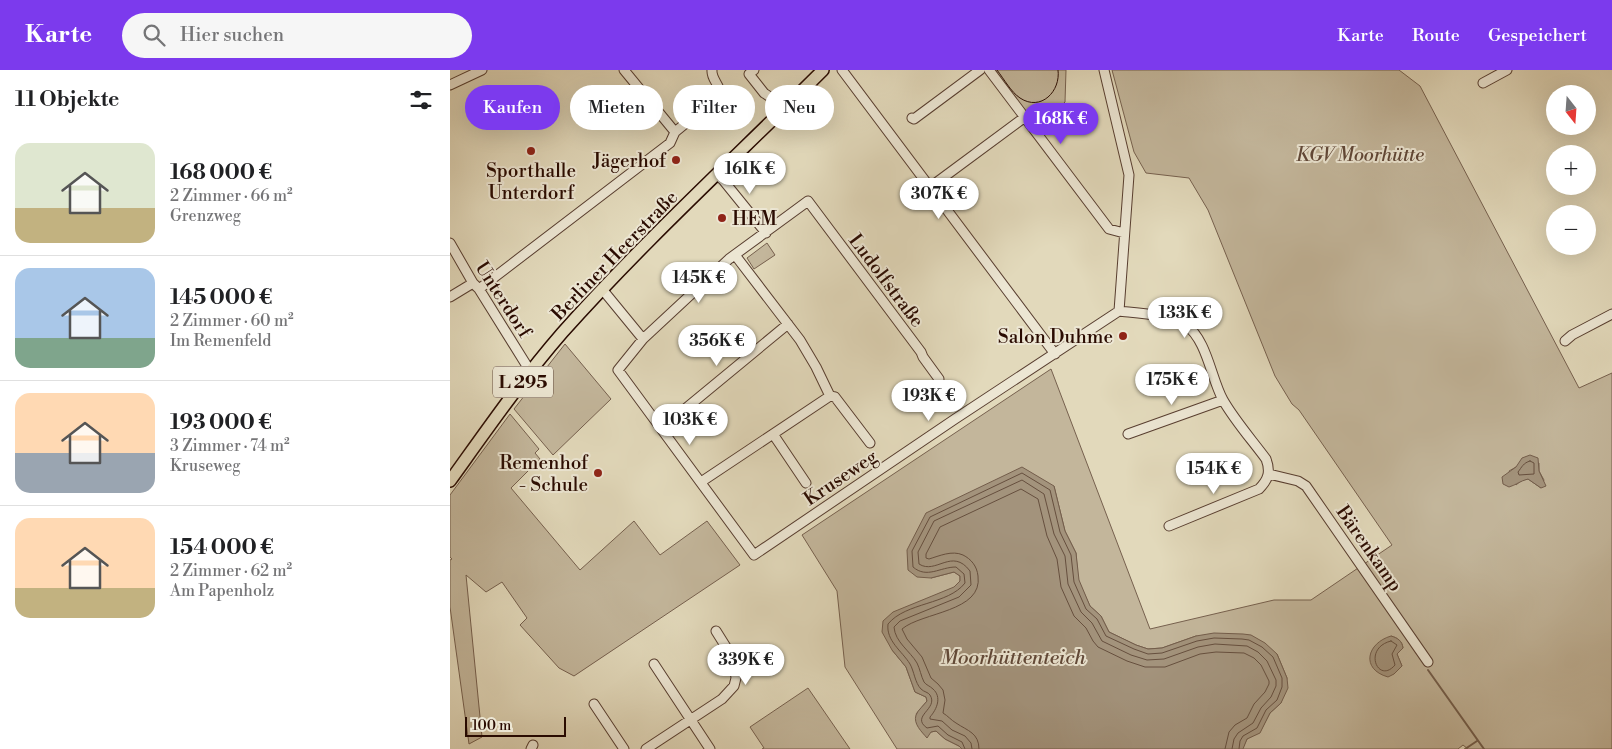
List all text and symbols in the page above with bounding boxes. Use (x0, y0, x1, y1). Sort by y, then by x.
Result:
search box (122, 13, 472, 58)
text: Karte (25, 20, 92, 50)
icon: search (140, 21, 168, 49)
text: Hier suchen (180, 23, 284, 47)
text: Karte (1337, 24, 1384, 47)
text: Route (1412, 24, 1460, 47)
text: Gespeichert (1488, 24, 1587, 47)
chip: Kaufen (465, 85, 560, 130)
chip: Mieten (570, 85, 663, 130)
chip: Filter (673, 85, 755, 130)
chip: Neu (765, 85, 834, 130)
north arrow (1546, 85, 1596, 135)
map controls (1546, 85, 1596, 255)
icon: filters (407, 86, 435, 114)
text: 11 Objekte (15, 87, 119, 113)
pin: 168K € (1020, 102, 1102, 145)
text: 168K € (1034, 109, 1088, 129)
park label: KGV Moorhütte (1296, 143, 1424, 167)
marker: Sporthalle Unterdorf (525, 145, 537, 157)
button: + (1546, 145, 1596, 195)
place label: Jägerhof (592, 149, 667, 173)
pin: 161K € (709, 152, 791, 195)
marker: Jägerhof (670, 154, 682, 166)
place label: Sporthalle Unterdorf (486, 159, 576, 205)
text: 161K € (725, 159, 775, 179)
text: 168 000 € (170, 160, 272, 186)
icon: home (55, 163, 115, 223)
pin: 307K € (898, 178, 980, 220)
text: 307K € (911, 184, 967, 204)
text: 2 Zimmer · 66 m² (170, 186, 293, 206)
street label: Berliner Heerstraße (546, 186, 683, 326)
button: − (1546, 205, 1596, 255)
text: Grenzweg (170, 206, 241, 226)
place label: HEM (732, 207, 777, 231)
marker: HEM (716, 212, 728, 224)
street label: Ludolfstraße (843, 229, 929, 332)
street label: Unterdorf (470, 257, 537, 343)
pin: 145K € (658, 262, 740, 304)
text: 145K € (672, 268, 726, 288)
text: 145 000 € (170, 285, 272, 311)
icon: home (55, 288, 115, 348)
pin: 133K € (1144, 296, 1226, 339)
text: 133K € (1159, 303, 1211, 323)
text: 2 Zimmer · 60 m² (170, 311, 294, 331)
pin: 356K € (676, 324, 758, 367)
place label: Salon Duhme (998, 325, 1113, 349)
marker: Salon Duhme (1117, 330, 1129, 342)
text: Im Remenfeld (170, 331, 271, 351)
text: 356K € (689, 331, 745, 351)
pin: 175K € (1131, 364, 1213, 406)
road number: L 295 (493, 366, 553, 398)
text: 175K € (1146, 370, 1198, 390)
pin: 193K € (888, 380, 970, 422)
text: 193K € (902, 386, 956, 406)
pin: 103K € (649, 404, 731, 446)
text: 193 000 € (170, 410, 272, 436)
text: 103K € (663, 410, 717, 430)
icon: home (55, 413, 115, 473)
text: 3 Zimmer · 74 m² (170, 436, 290, 456)
street label: Kruseweg (799, 444, 882, 511)
place label: Remenhof - Schule (499, 451, 589, 497)
pin: 154K € (1173, 452, 1255, 495)
text: Kruseweg (170, 456, 241, 476)
text: 154K € (1187, 459, 1241, 479)
marker: Remenhof - Schule (592, 467, 604, 479)
street label: Bärenkamp (1330, 500, 1408, 596)
text: 154 000 € (170, 535, 274, 561)
icon: home (55, 538, 115, 598)
text: 2 Zimmer · 62 m² (170, 561, 292, 581)
text: Am Papenholz (170, 581, 274, 601)
pin: 339K € (705, 644, 787, 686)
water label: Moorhüttenteich (940, 646, 1086, 671)
text: 339K € (718, 650, 774, 670)
scale bar (465, 714, 566, 737)
text: 100 m (472, 717, 511, 735)

